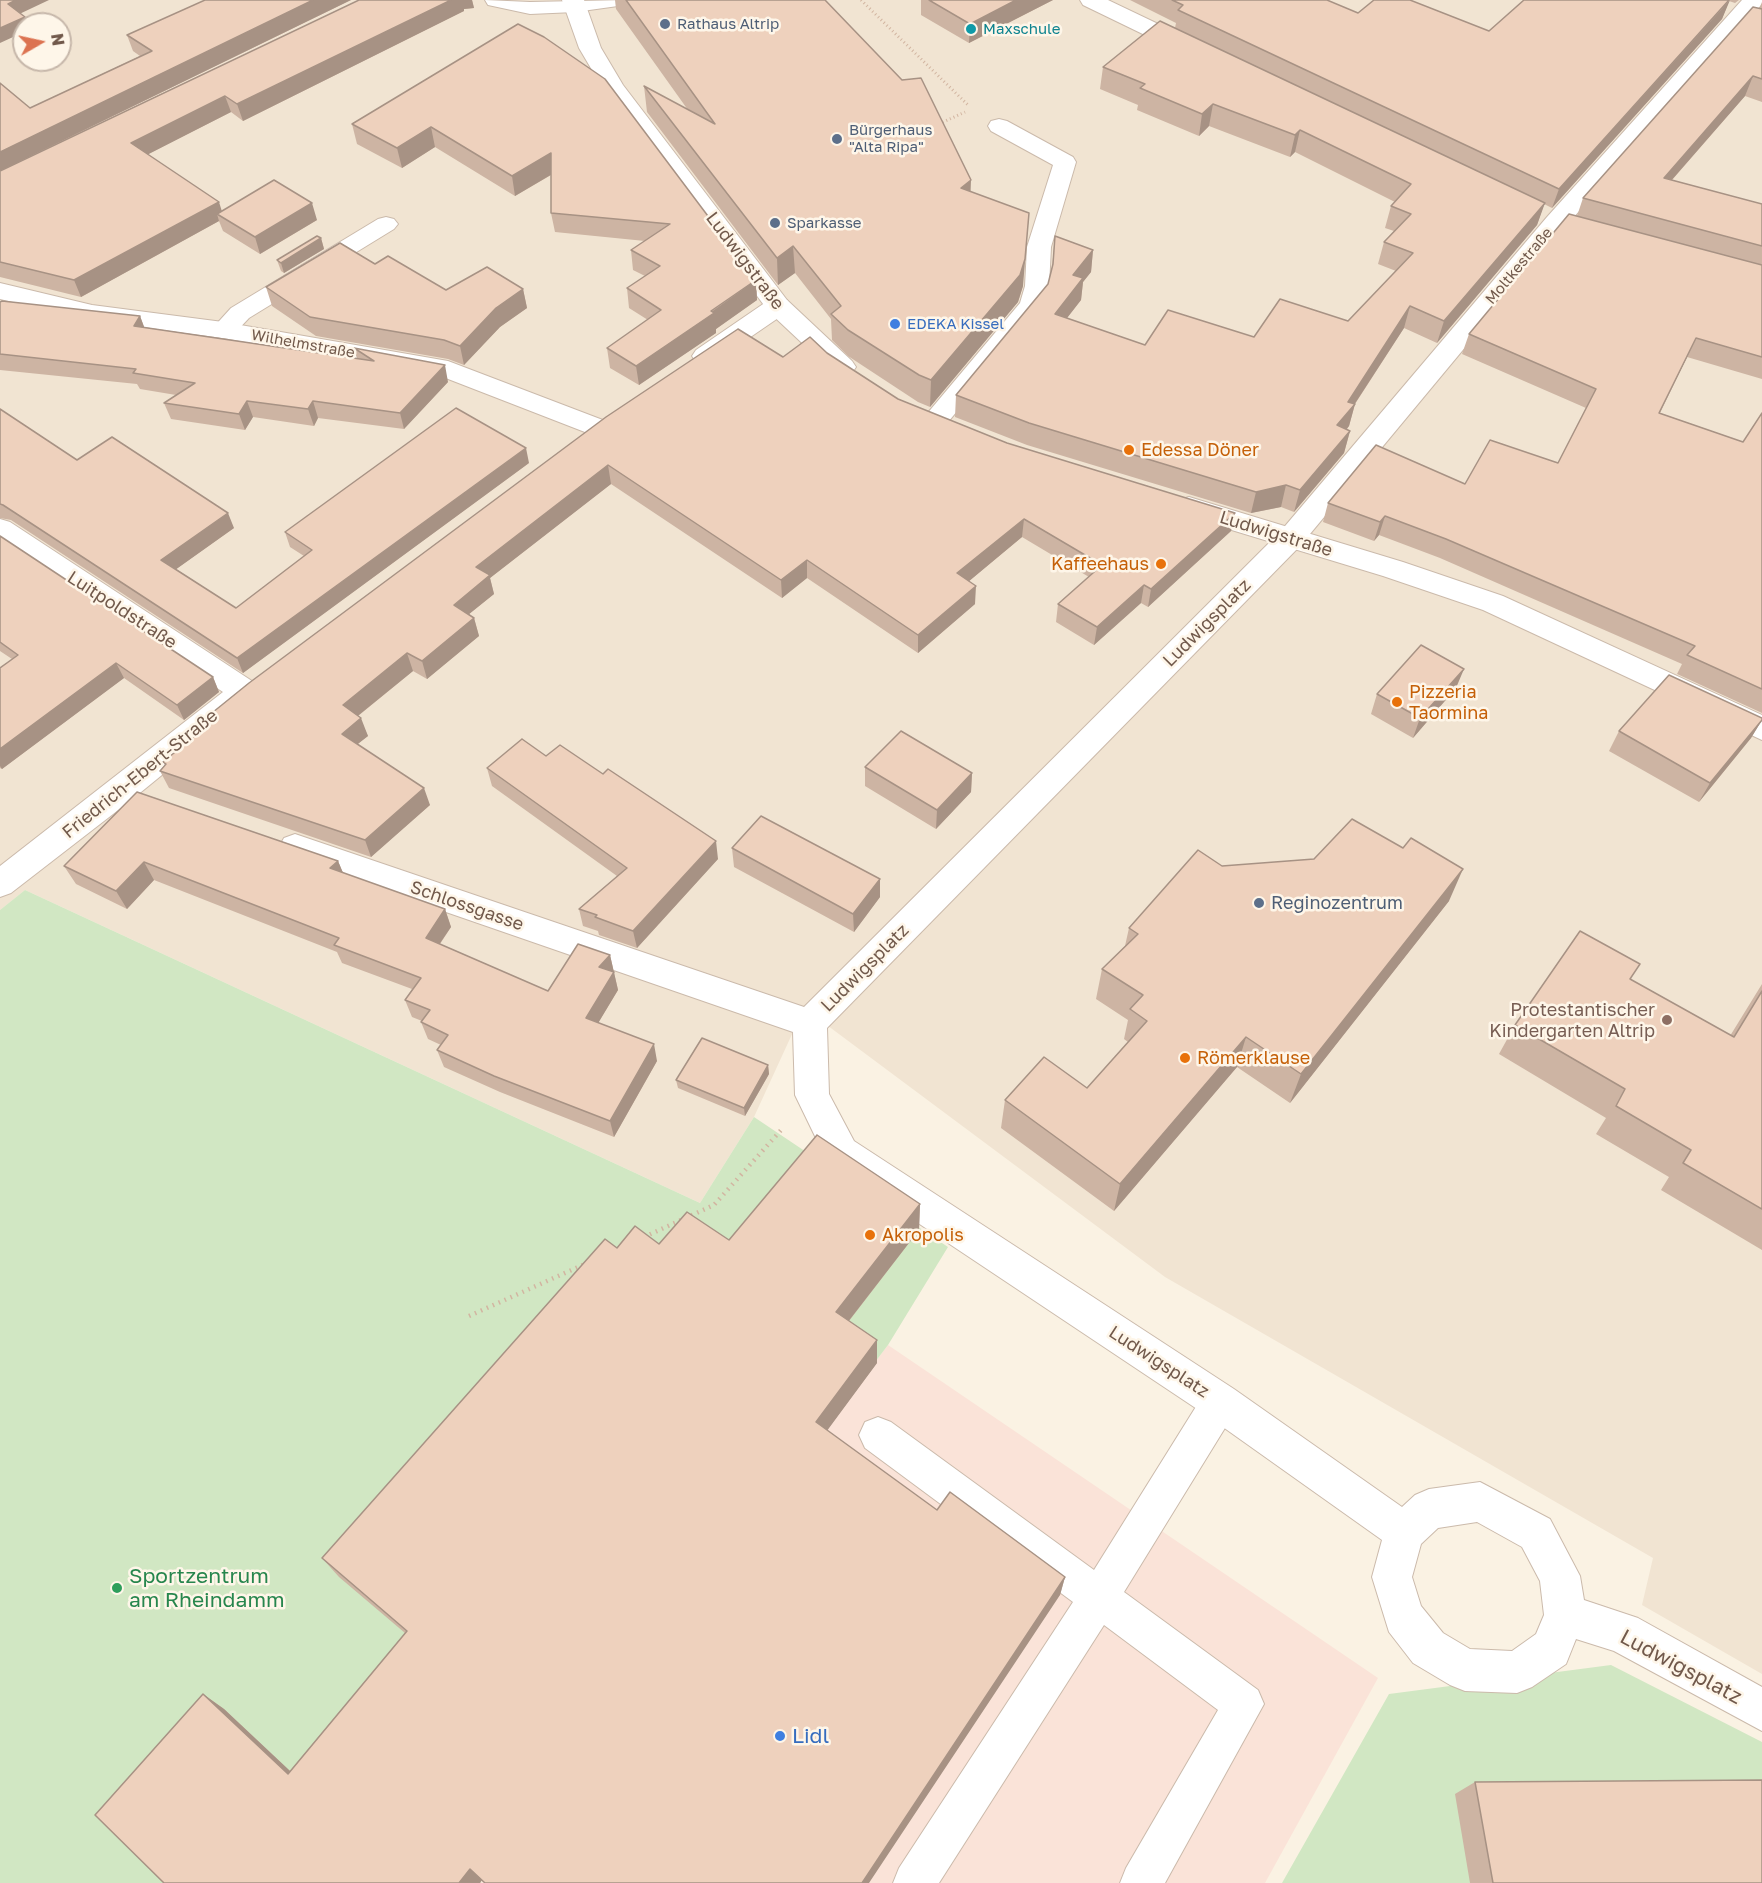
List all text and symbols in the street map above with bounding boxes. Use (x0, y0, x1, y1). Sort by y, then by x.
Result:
north arrow (12, 12, 72, 72)
place label: Rathaus Altrip (677, 15, 779, 33)
marker: Rathaus Altrip (658, 17, 672, 31)
place label: Maxschule (983, 20, 1060, 38)
marker: Maxschule (964, 22, 978, 36)
text: N (47, 32, 69, 47)
place label: Bürgerhaus "Alta Ripa" (849, 121, 932, 156)
marker: Bürgerhaus "Alta Ripa" (830, 132, 844, 146)
street label: Ludwigstraße (701, 208, 789, 314)
place label: Sparkasse (787, 214, 862, 232)
marker: Sparkasse (768, 216, 782, 230)
street label: Moltkestraße (1482, 224, 1556, 308)
place label: EDEKA Kissel (907, 315, 1004, 333)
marker: EDEKA Kissel (888, 317, 902, 331)
street label: Wilhelmstraße (250, 326, 356, 362)
place label: Edessa Döner (1141, 439, 1259, 461)
marker: Edessa Döner (1122, 443, 1136, 457)
street label: Ludwigstraße (1217, 507, 1335, 561)
place label: Kaffeehaus (1051, 553, 1149, 575)
marker: Kaffeehaus (1154, 557, 1168, 571)
street label: Luitpoldstraße (63, 567, 181, 653)
street label: Ludwigsplatz (1159, 575, 1255, 671)
place label: Pizzeria Taormina (1409, 681, 1489, 724)
marker: Pizzeria Taormina (1390, 695, 1404, 709)
street label: Friedrich-Ebert-Straße (58, 705, 222, 843)
street label: Schlossgasse (407, 876, 527, 936)
place label: Reginozentrum (1271, 892, 1403, 914)
marker: Reginozentrum (1252, 896, 1266, 910)
street label: Ludwigsplatz (817, 920, 913, 1016)
place label: Protestantischer Kindergarten Altrip (1489, 999, 1655, 1042)
marker: Protestantischer Kindergarten Altrip (1660, 1013, 1674, 1027)
place label: Römerklause (1197, 1047, 1310, 1069)
marker: Römerklause (1178, 1051, 1192, 1065)
place label: Akropolis (882, 1224, 964, 1246)
marker: Akropolis (863, 1228, 877, 1242)
street label: Ludwigsplatz (1105, 1322, 1213, 1402)
place label: Sportzentrum am Rheindamm (129, 1563, 285, 1613)
marker: Sportzentrum am Rheindamm (110, 1581, 124, 1595)
street label: Ludwigsplatz (1616, 1624, 1746, 1710)
place label: Lidl (792, 1723, 829, 1749)
marker: Lidl (773, 1729, 787, 1743)

